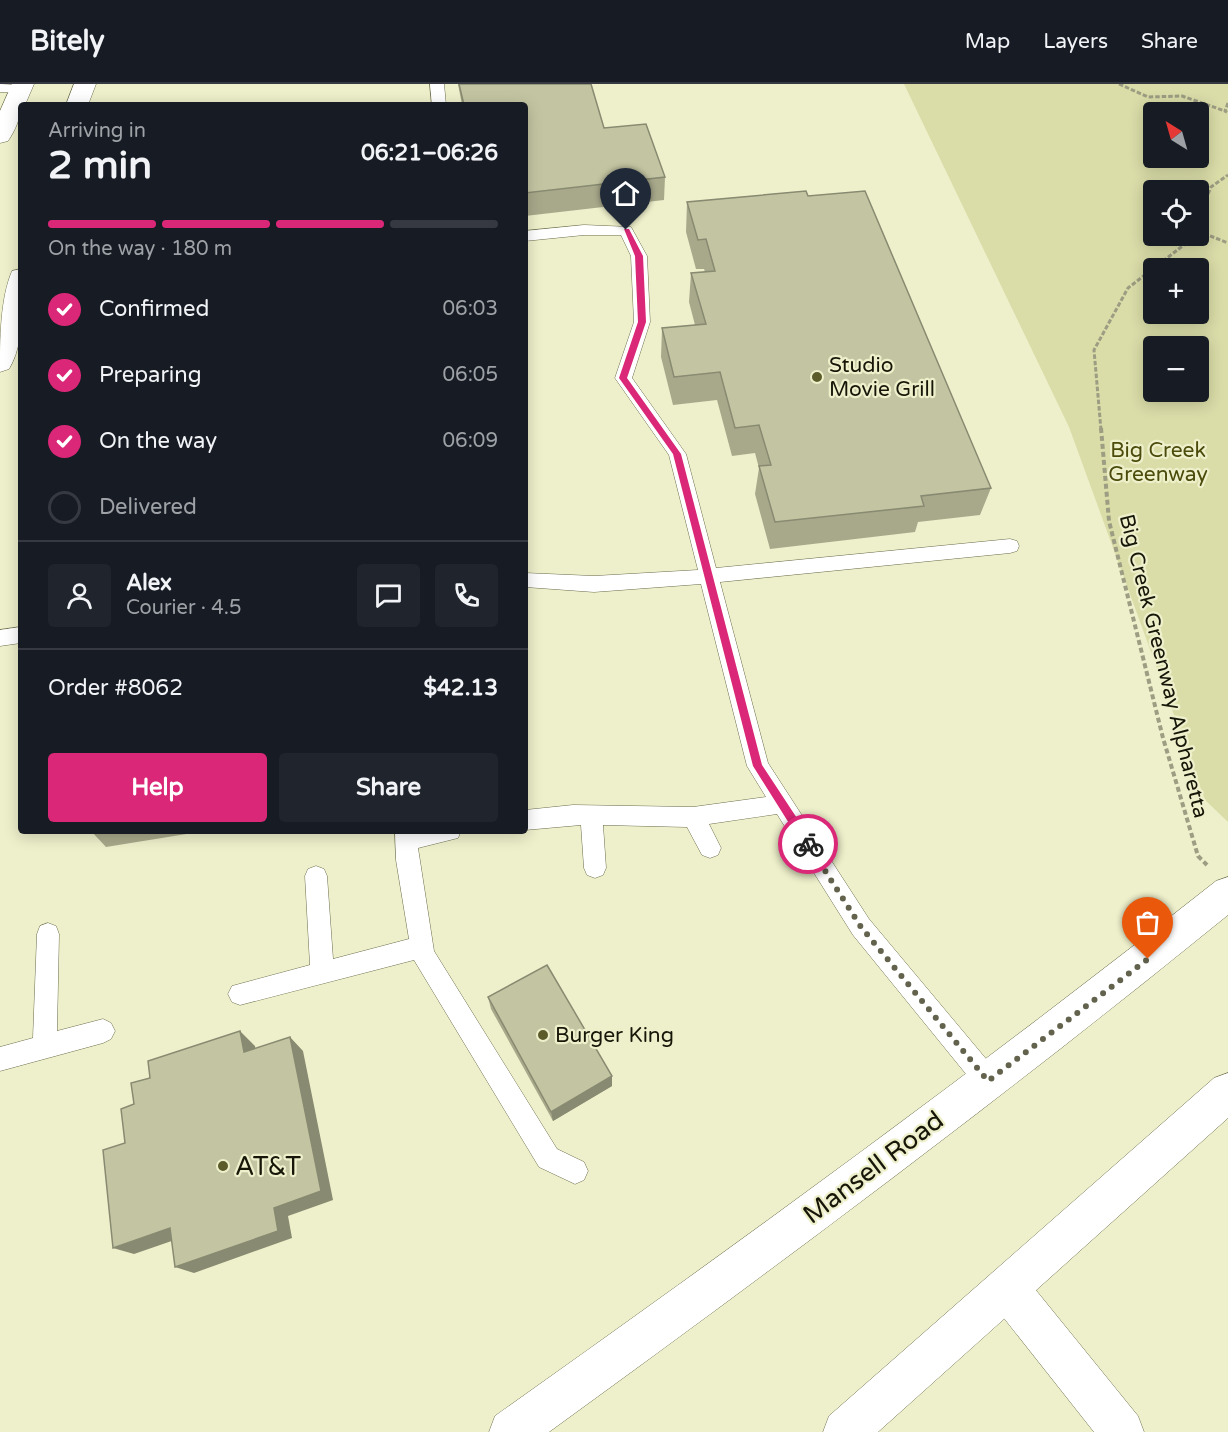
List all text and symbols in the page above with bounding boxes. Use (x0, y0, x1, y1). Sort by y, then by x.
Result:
text: Bitely (30, 24, 105, 58)
text: Map (965, 29, 1010, 54)
text: Layers (1043, 29, 1108, 54)
text: Share (1141, 29, 1198, 54)
north arrow (1143, 102, 1209, 168)
map controls (1143, 102, 1209, 402)
text: Arriving in (48, 119, 146, 143)
text: 06:21–06:26 (361, 140, 498, 166)
text: 2 min (48, 142, 152, 189)
pin (600, 168, 651, 230)
icon: home (609, 177, 642, 210)
button: locate (1143, 180, 1209, 246)
text: On the way · 180 m (48, 237, 232, 261)
button: + (1143, 258, 1209, 324)
icon: check (48, 293, 81, 326)
text: Confirmed (99, 296, 209, 322)
text: 06:03 (443, 297, 498, 321)
button: − (1143, 336, 1209, 402)
place label: Studio Movie Grill (829, 353, 935, 402)
icon: check (48, 359, 81, 392)
text: Preparing (99, 362, 202, 388)
text: 06:05 (443, 363, 498, 387)
marker: Studio Movie Grill (810, 370, 824, 384)
icon: check (48, 425, 81, 458)
text: On the way (99, 428, 217, 454)
text: 06:09 (443, 429, 498, 453)
park label: Big Creek Greenway (1108, 438, 1208, 487)
text: Delivered (99, 494, 197, 520)
street label: Big Creek Greenway Alpharetta (1114, 512, 1213, 821)
button: person (48, 564, 111, 627)
button: chat (357, 564, 420, 627)
button: phone (435, 564, 498, 627)
text: Alex (126, 570, 172, 596)
text: Courier · 4.5 (126, 596, 241, 620)
text: Order #8062 (48, 675, 183, 701)
text: $42.13 (423, 675, 498, 701)
button: Help (48, 753, 267, 822)
button: Share (279, 753, 498, 822)
courier (778, 814, 838, 874)
icon: bike (792, 828, 825, 861)
pin (1122, 897, 1173, 959)
icon: bag (1131, 906, 1164, 939)
place label: Burger King (555, 1023, 674, 1048)
marker: Burger King (536, 1028, 550, 1042)
street label: Mansell Road (797, 1105, 950, 1230)
place label: AT&T (235, 1151, 301, 1182)
marker: AT&T (216, 1159, 230, 1173)

